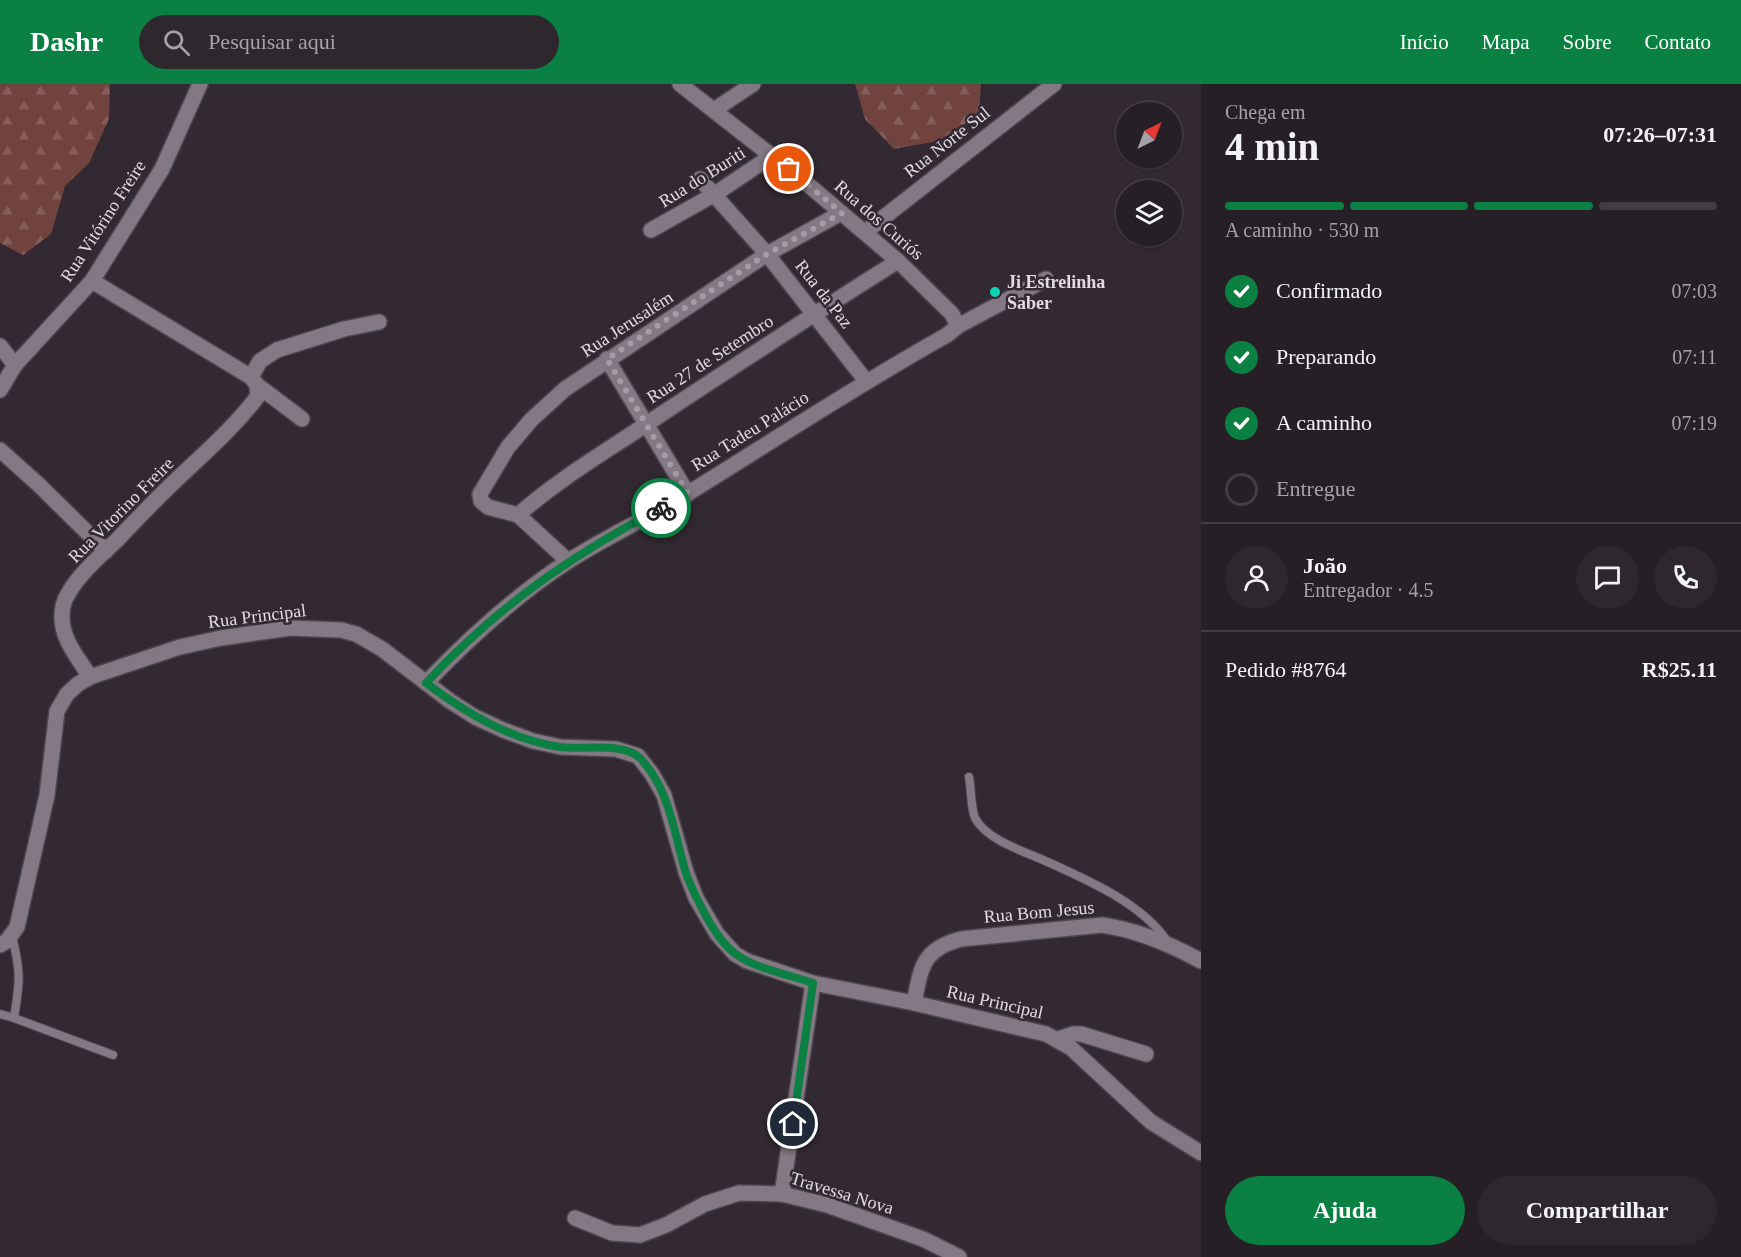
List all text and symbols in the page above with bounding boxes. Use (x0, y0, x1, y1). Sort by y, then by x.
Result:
search box (139, 15, 559, 69)
text: Dashr (30, 26, 103, 57)
icon: search (160, 26, 193, 59)
text: Pesquisar aqui (208, 29, 336, 54)
text: Início (1400, 30, 1449, 54)
text: Mapa (1482, 30, 1530, 54)
text: Sobre (1563, 30, 1612, 54)
text: Contato (1645, 30, 1711, 54)
text: Chega em (1225, 101, 1306, 123)
street label: Rua Norte Sul (900, 102, 994, 182)
north arrow (1116, 102, 1182, 168)
map controls (1116, 102, 1182, 246)
text: 07:26–07:31 (1603, 122, 1717, 147)
text: 4 min (1225, 125, 1319, 168)
street label: Rua do Buriti (655, 143, 749, 211)
pin (763, 143, 814, 194)
icon: bag (772, 152, 805, 185)
street label: Rua Vitórino Freire (56, 157, 150, 285)
street label: Rua dos Curiós (831, 176, 927, 264)
button: layers (1116, 180, 1182, 246)
text: A caminho · 530 m (1225, 219, 1379, 241)
street label: Rua da Paz (791, 256, 857, 332)
place label: Ji Estrelinha Saber (1007, 272, 1105, 313)
icon: check (1225, 275, 1258, 308)
text: Confirmado (1276, 278, 1382, 303)
text: 07:03 (1671, 280, 1717, 302)
marker: Ji Estrelinha Saber (988, 285, 1002, 299)
street label: Rua Jerusalém (577, 287, 677, 361)
street label: Rua 27 de Setembro (643, 311, 777, 407)
icon: check (1225, 341, 1258, 374)
text: Preparando (1276, 344, 1376, 369)
text: 07:11 (1672, 346, 1717, 368)
street label: Rua Tadeu Palácio (688, 387, 812, 475)
icon: check (1225, 407, 1258, 440)
text: A caminho (1276, 410, 1372, 435)
text: 07:19 (1671, 412, 1717, 434)
street label: Rua Vitorino Freire (64, 453, 178, 567)
text: Entregue (1276, 476, 1355, 501)
courier (631, 478, 691, 538)
icon: bike (645, 492, 678, 525)
button: person (1225, 546, 1288, 609)
button: chat (1576, 546, 1639, 609)
button: phone (1654, 546, 1717, 609)
text: João (1303, 553, 1347, 578)
text: Entregador · 4.5 (1303, 579, 1434, 601)
street label: Rua Principal (207, 600, 307, 632)
text: Pedido #8764 (1225, 657, 1347, 682)
text: R$25.11 (1642, 657, 1717, 682)
street label: Rua Bom Jesus (983, 897, 1095, 927)
street label: Rua Principal (945, 981, 1045, 1023)
pin (767, 1098, 818, 1149)
icon: home (776, 1107, 809, 1140)
street label: Travessa Nova (788, 1168, 896, 1218)
button: Ajuda (1225, 1176, 1465, 1245)
button: Compartilhar (1477, 1176, 1717, 1245)

